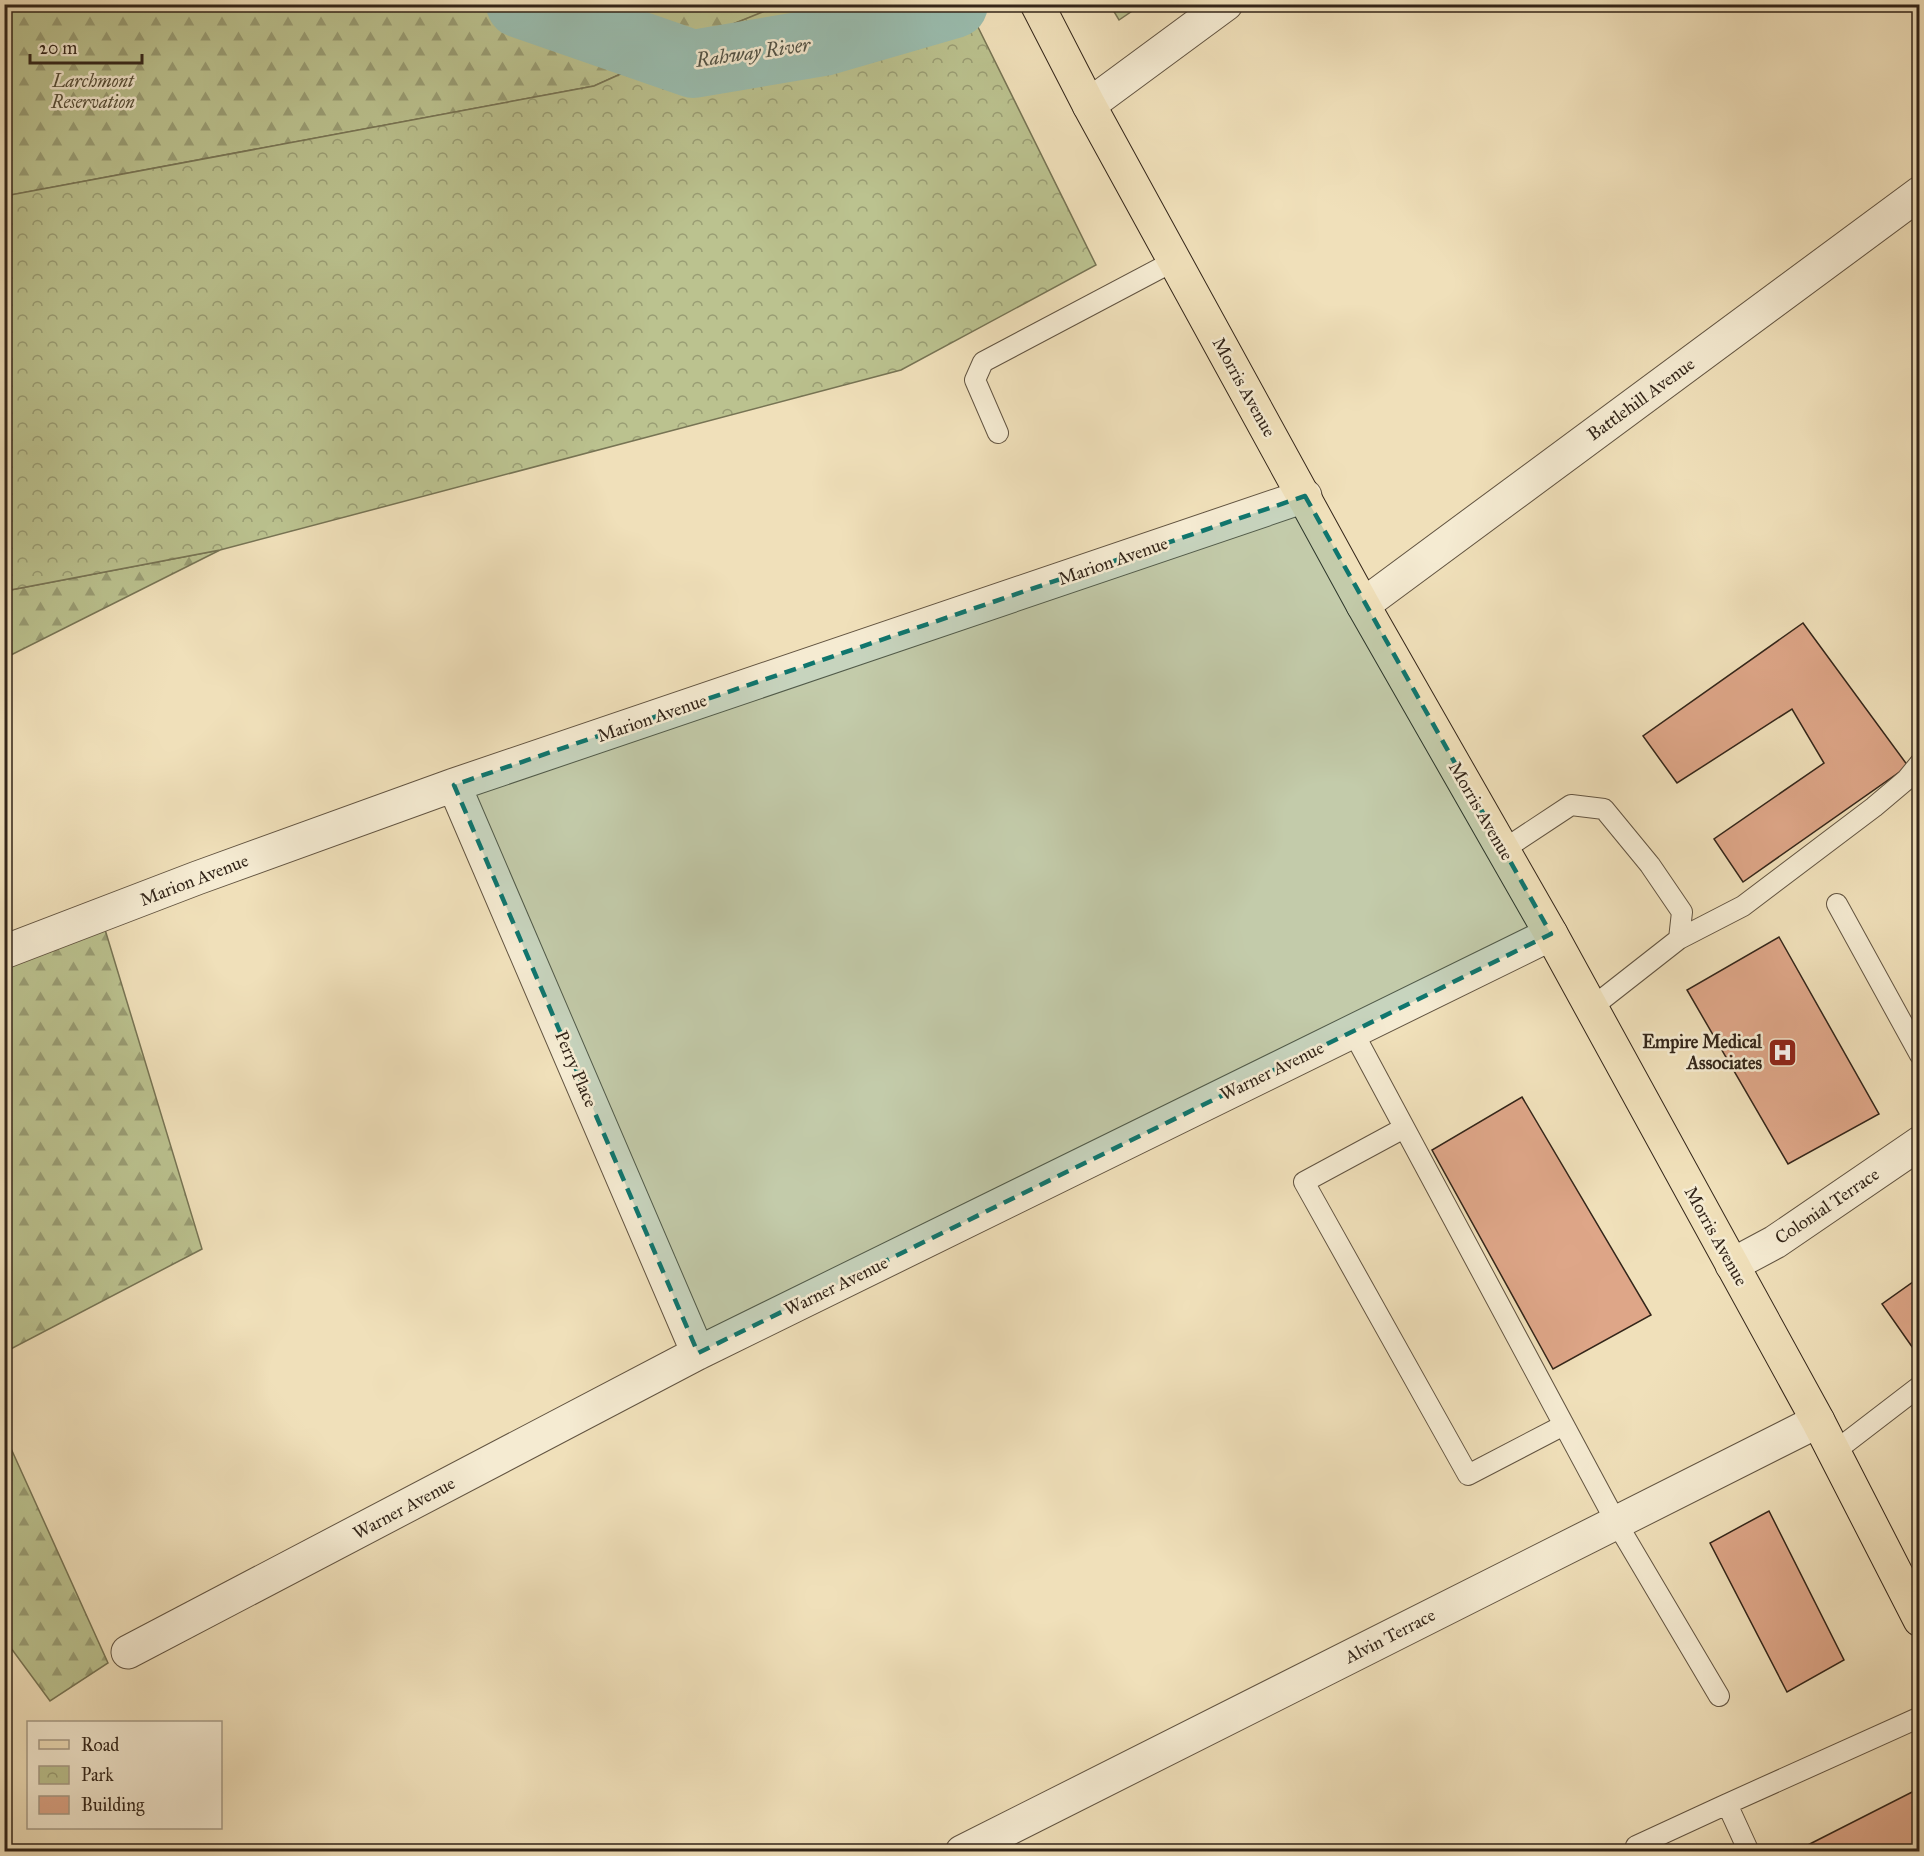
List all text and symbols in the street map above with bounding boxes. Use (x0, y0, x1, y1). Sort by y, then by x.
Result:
scale bar (30, 27, 142, 65)
water label: Rahway River (693, 32, 813, 72)
text: 20 m (39, 37, 77, 59)
park label: Larchmont Reservation (50, 70, 135, 113)
street label: Morris Avenue (1208, 333, 1280, 441)
street label: Battlehill Avenue (1583, 353, 1699, 445)
street label: Marion Avenue (1055, 532, 1171, 590)
street label: Marion Avenue (594, 689, 710, 747)
street label: Morris Avenue (1444, 758, 1518, 864)
street label: Marion Avenue (137, 849, 251, 911)
street label: Perry Place (550, 1027, 602, 1111)
place label: Empire Medical Associates (1642, 1031, 1763, 1074)
street label: Warner Avenue (1217, 1036, 1327, 1106)
hospital icon: Empire Medical Associates (1767, 1036, 1799, 1068)
street label: Colonial Terrace (1771, 1163, 1883, 1249)
street label: Morris Avenue (1680, 1182, 1752, 1290)
street label: Warner Avenue (781, 1251, 891, 1321)
street label: Warner Avenue (349, 1472, 459, 1544)
street label: Alvin Terrace (1340, 1604, 1439, 1669)
legend (27, 1721, 222, 1829)
text: Road (81, 1734, 119, 1756)
text: Park (81, 1764, 114, 1786)
text: Building (81, 1794, 145, 1817)

